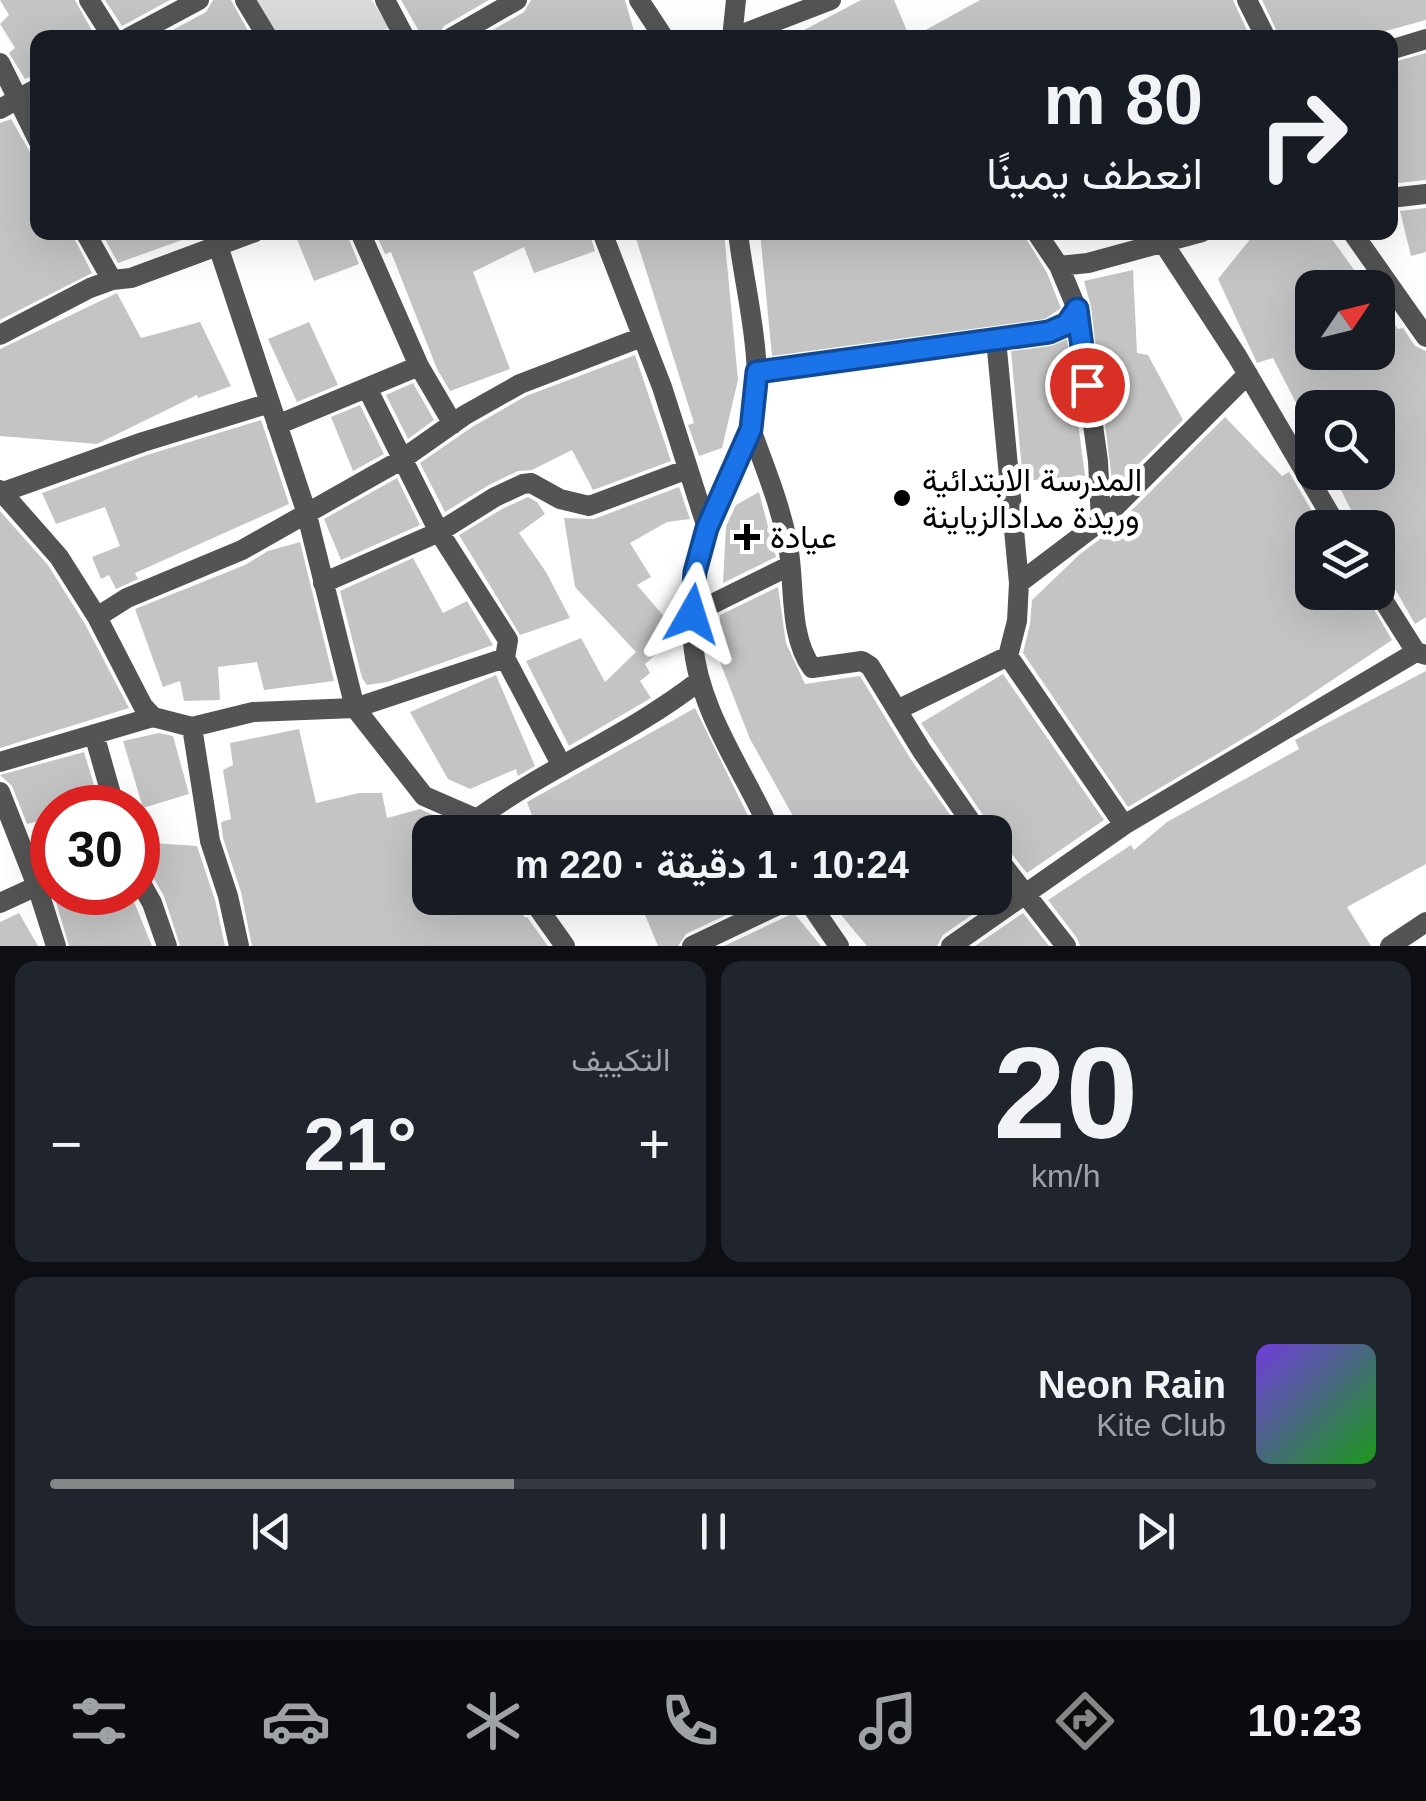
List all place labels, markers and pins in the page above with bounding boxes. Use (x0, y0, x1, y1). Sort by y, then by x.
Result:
pin (1045, 343, 1130, 428)
place label: المدرسة الابتدائية وريدة مدادالزياينة (922, 462, 1142, 537)
marker: المدرسة الابتدائية وريدة مدادالزياينة (891, 487, 913, 509)
place label: عيادة (770, 519, 837, 555)
marker: عيادة (734, 524, 760, 550)

